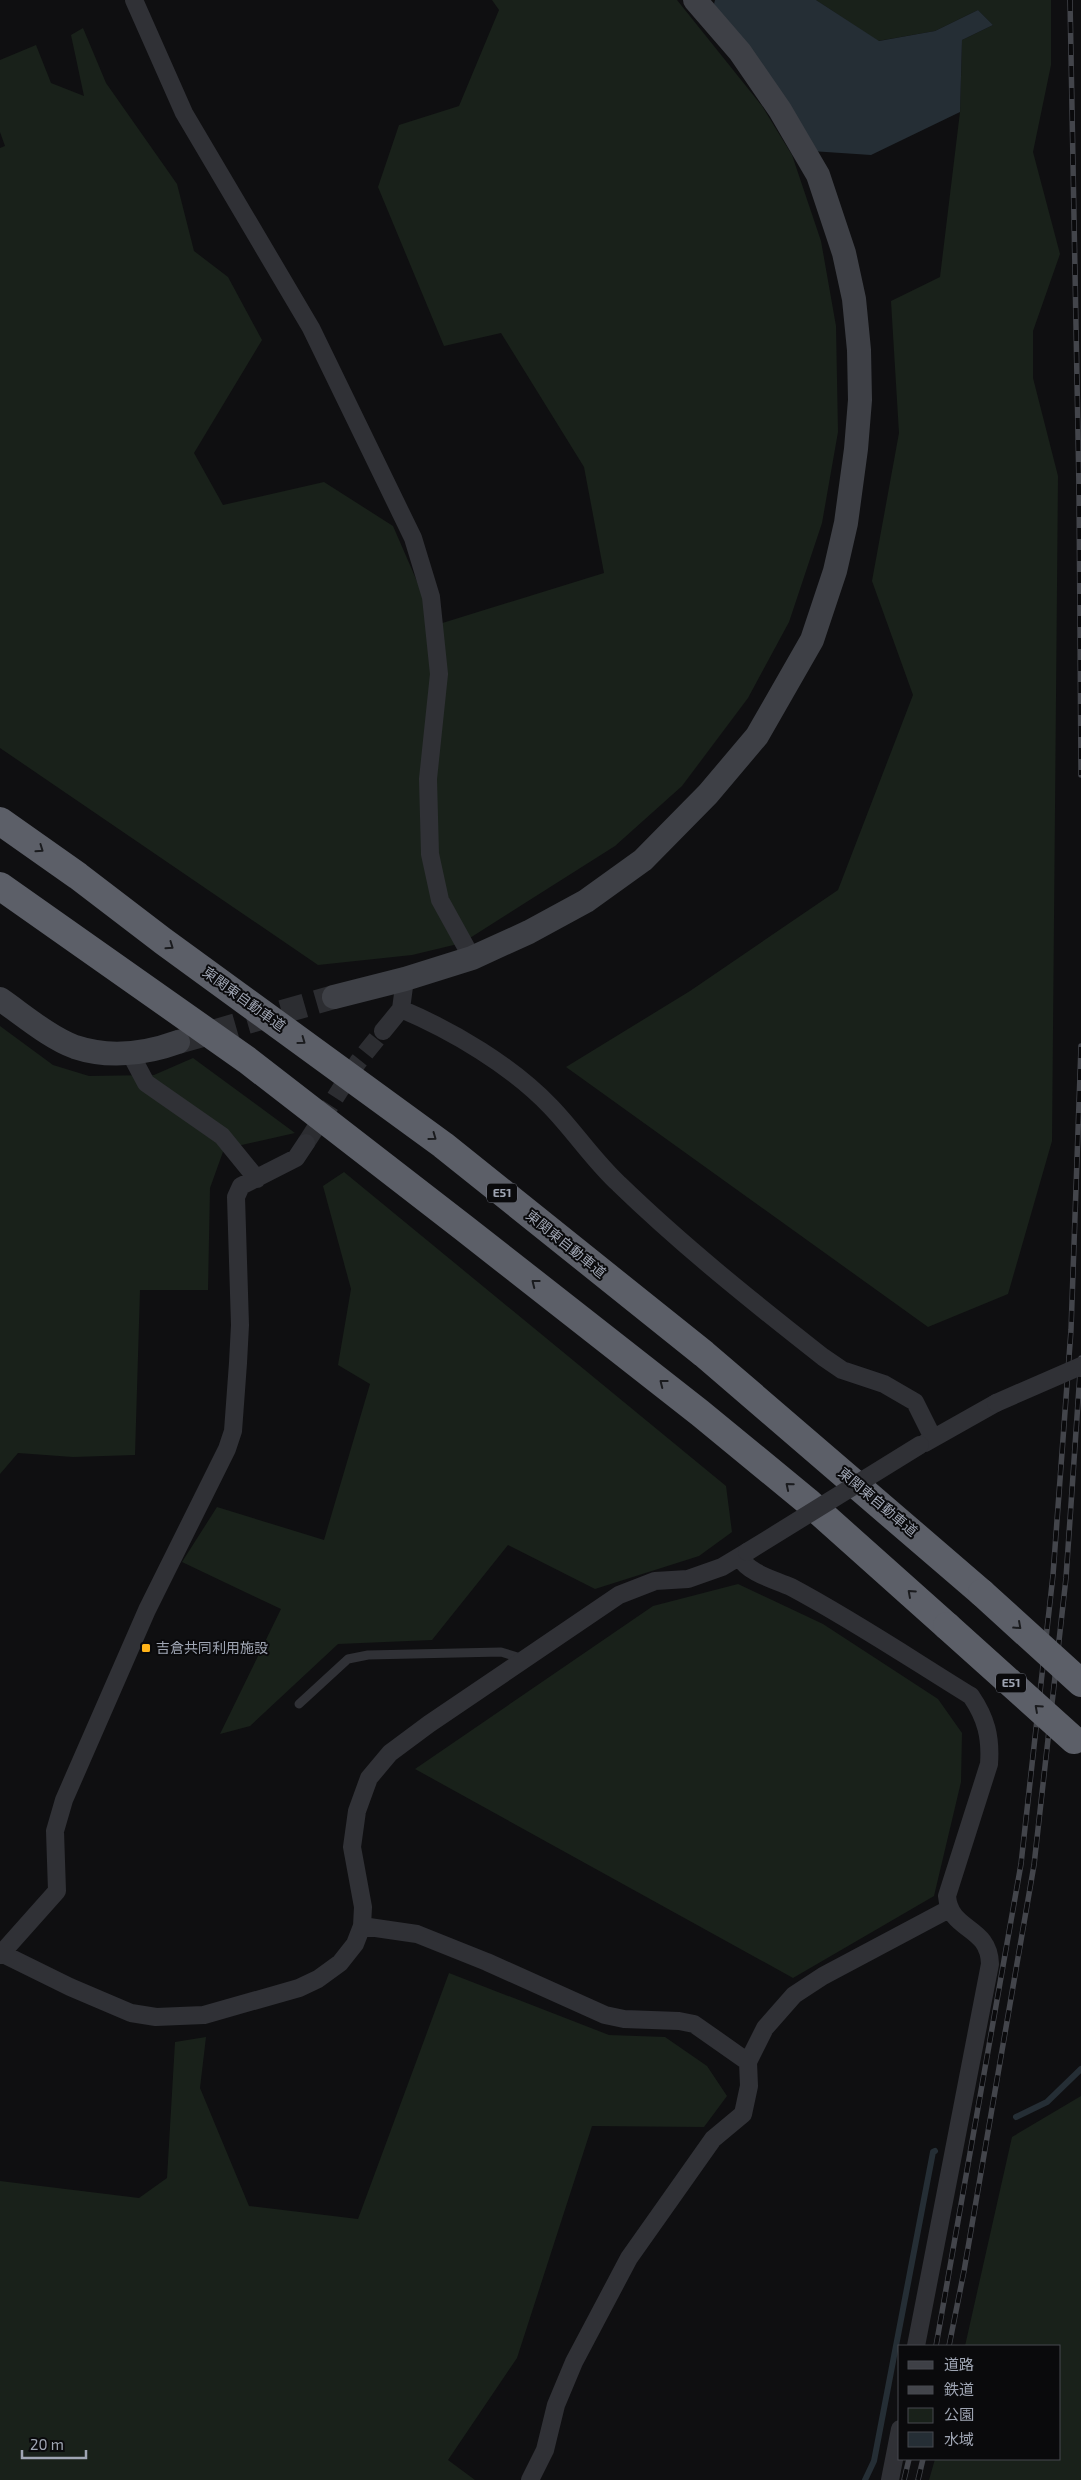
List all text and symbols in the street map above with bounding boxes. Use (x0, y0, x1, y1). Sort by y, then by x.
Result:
one-way arrow (34, 843, 44, 852)
one-way arrow (164, 940, 174, 949)
street label: 東関東自動車道 (200, 963, 289, 1034)
one-way arrow (296, 1035, 306, 1044)
one-way arrow (427, 1131, 437, 1140)
road number: E51 (487, 1184, 517, 1202)
street label: 東関東自動車道 (523, 1206, 610, 1281)
one-way arrow (531, 1280, 541, 1289)
one-way arrow (660, 1381, 669, 1389)
street label: 東関東自動車道 (835, 1464, 921, 1540)
one-way arrow (786, 1483, 795, 1491)
one-way arrow (907, 1590, 916, 1599)
one-way arrow (1013, 1620, 1022, 1629)
place label: 吉倉共同利用施設 (156, 1639, 268, 1656)
marker: 吉倉共同利用施設 (140, 1642, 152, 1654)
road number: E51 (996, 1674, 1026, 1692)
one-way arrow (1034, 1705, 1043, 1714)
legend (898, 2345, 1061, 2460)
text: 道路 (944, 2355, 974, 2373)
text: 鉄道 (944, 2380, 974, 2398)
text: 公園 (944, 2405, 974, 2423)
scale bar (22, 2428, 86, 2460)
text: 水域 (944, 2430, 974, 2448)
text: 20 m (30, 2435, 64, 2453)

